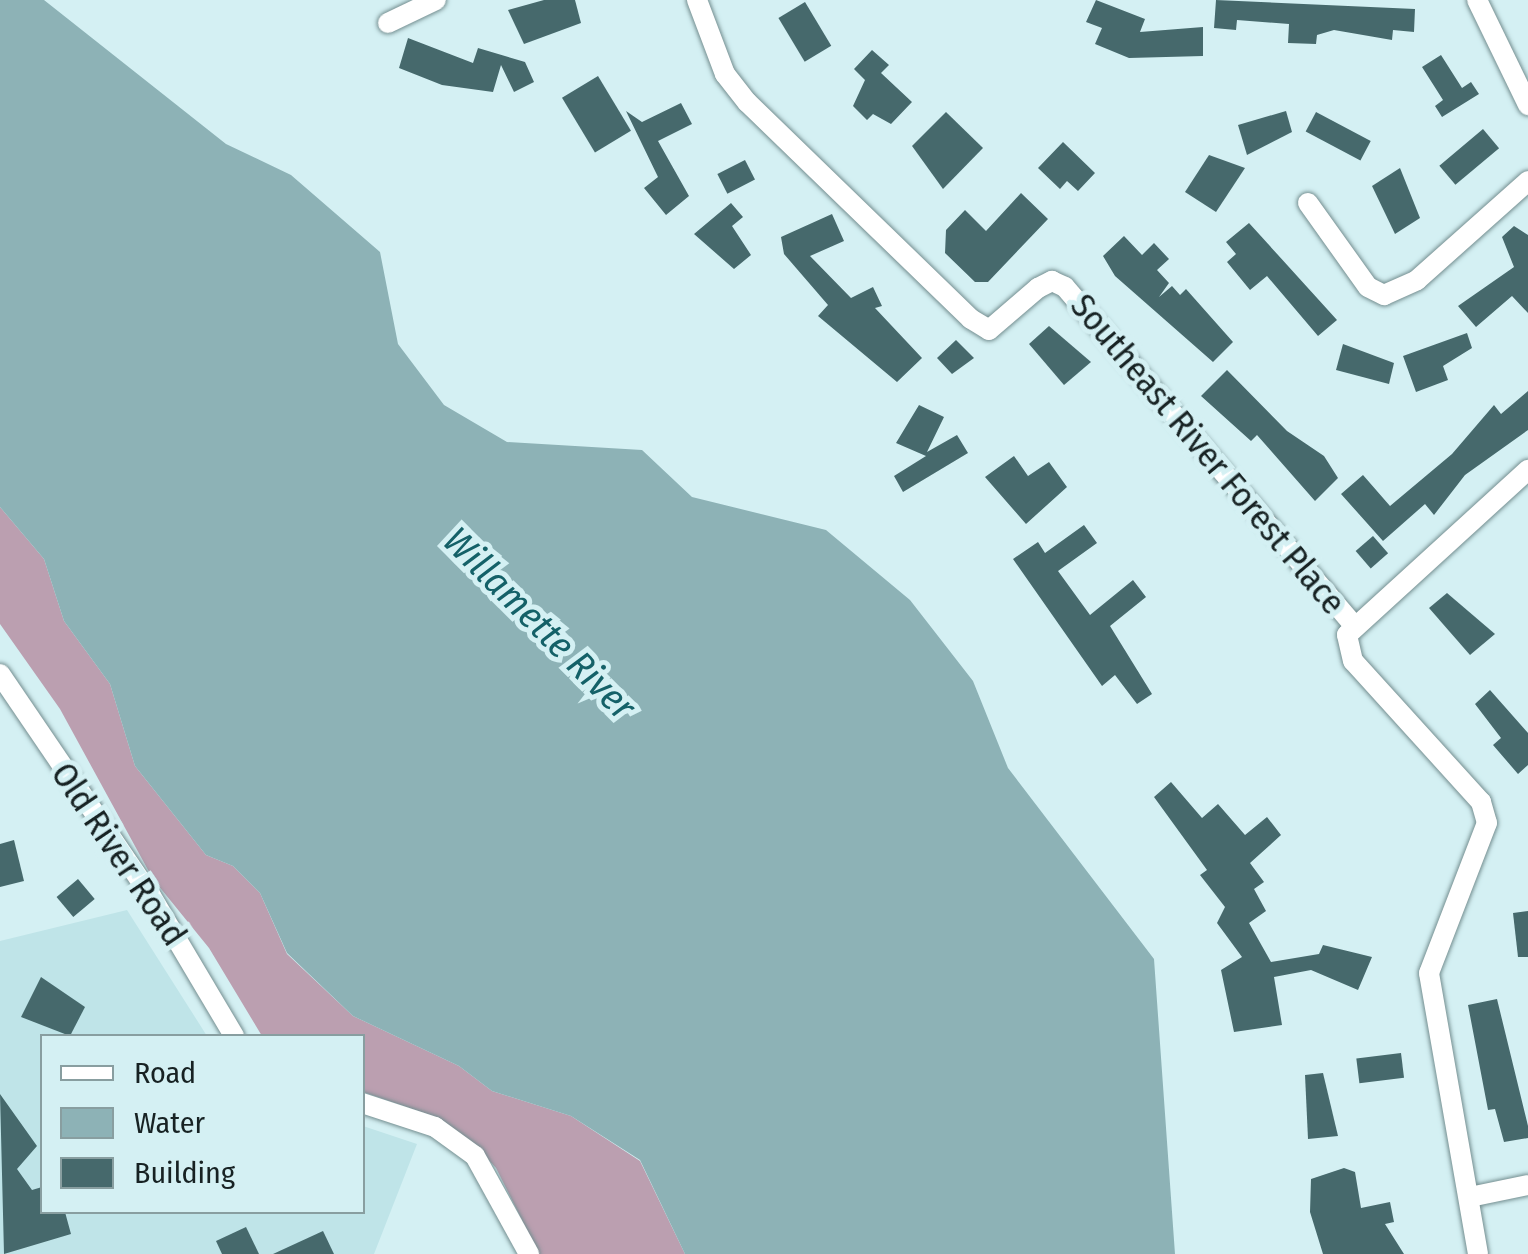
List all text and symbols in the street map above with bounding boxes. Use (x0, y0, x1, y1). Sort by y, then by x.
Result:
street label: Southeast River Forest Place (1062, 285, 1354, 623)
water label: Willamette River (433, 518, 645, 730)
street label: Old River Road (42, 755, 196, 953)
legend (40, 1034, 365, 1214)
text: Road (134, 1055, 196, 1091)
text: Water (134, 1105, 205, 1141)
text: Building (134, 1155, 235, 1191)

